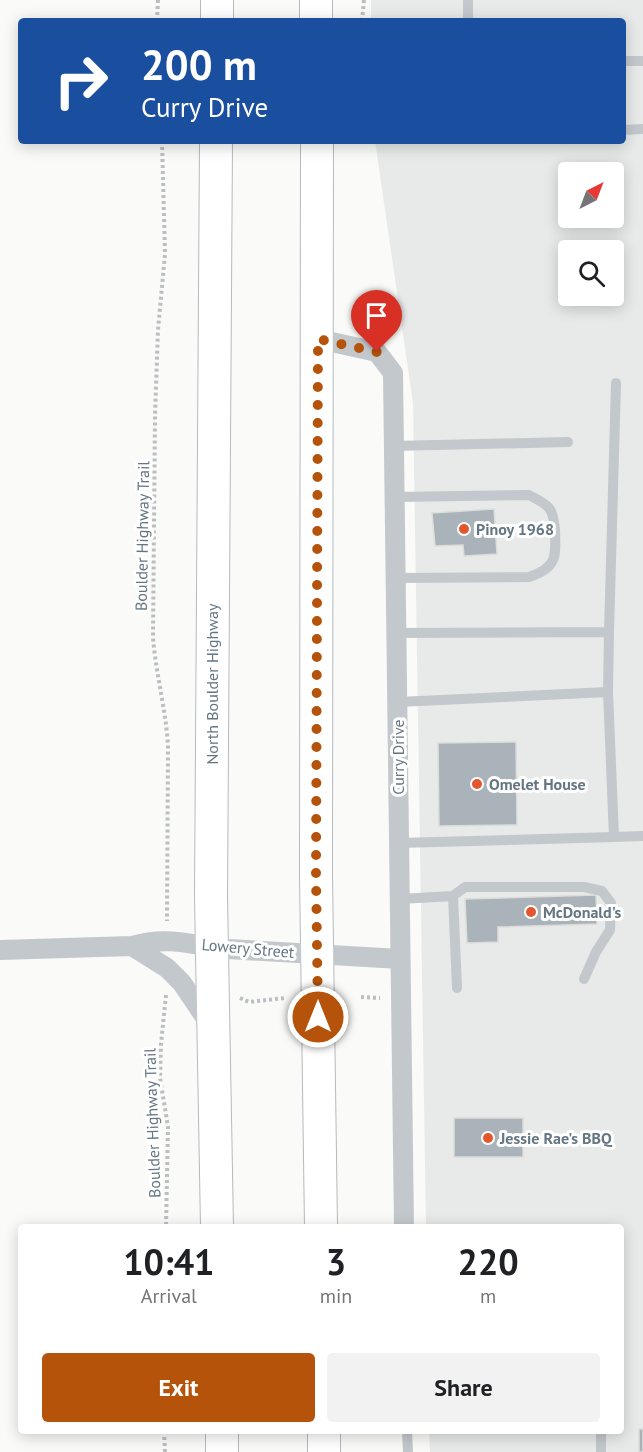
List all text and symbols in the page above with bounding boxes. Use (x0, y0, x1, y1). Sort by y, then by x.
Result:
text: 200 m (141, 37, 257, 92)
icon: right (42, 42, 120, 120)
text: Curry Drive (141, 90, 268, 124)
north arrow (558, 162, 624, 228)
map controls (558, 162, 624, 306)
button: search (558, 240, 624, 306)
pin (351, 290, 402, 352)
icon: arrive (360, 299, 393, 332)
street label: Boulder Highway Trail (131, 461, 153, 611)
place label: Pinoy 1968 (476, 519, 554, 539)
marker: Pinoy 1968 (457, 522, 471, 536)
street label: North Boulder Highway (202, 603, 222, 764)
street label: Curry Drive (388, 719, 408, 795)
place label: Omelet House (489, 774, 586, 794)
marker: Omelet House (470, 777, 484, 791)
place label: McDonald's (543, 902, 622, 922)
marker: McDonald's (524, 905, 538, 919)
street label: Lowery Street (201, 934, 296, 962)
position arrow (286, 985, 350, 1049)
street label: Boulder Highway Trail (139, 1047, 165, 1198)
place label: Jessie Rae's BBQ (499, 1128, 613, 1148)
marker: Jessie Rae's BBQ (481, 1131, 495, 1145)
text: 10:41 (123, 1238, 215, 1285)
text: 3 (326, 1238, 346, 1285)
text: 220 (458, 1238, 519, 1285)
text: Arrival (141, 1283, 197, 1309)
text: min (320, 1283, 352, 1309)
text: m (480, 1283, 496, 1309)
button: Exit (42, 1353, 315, 1422)
button: Share (327, 1353, 600, 1422)

